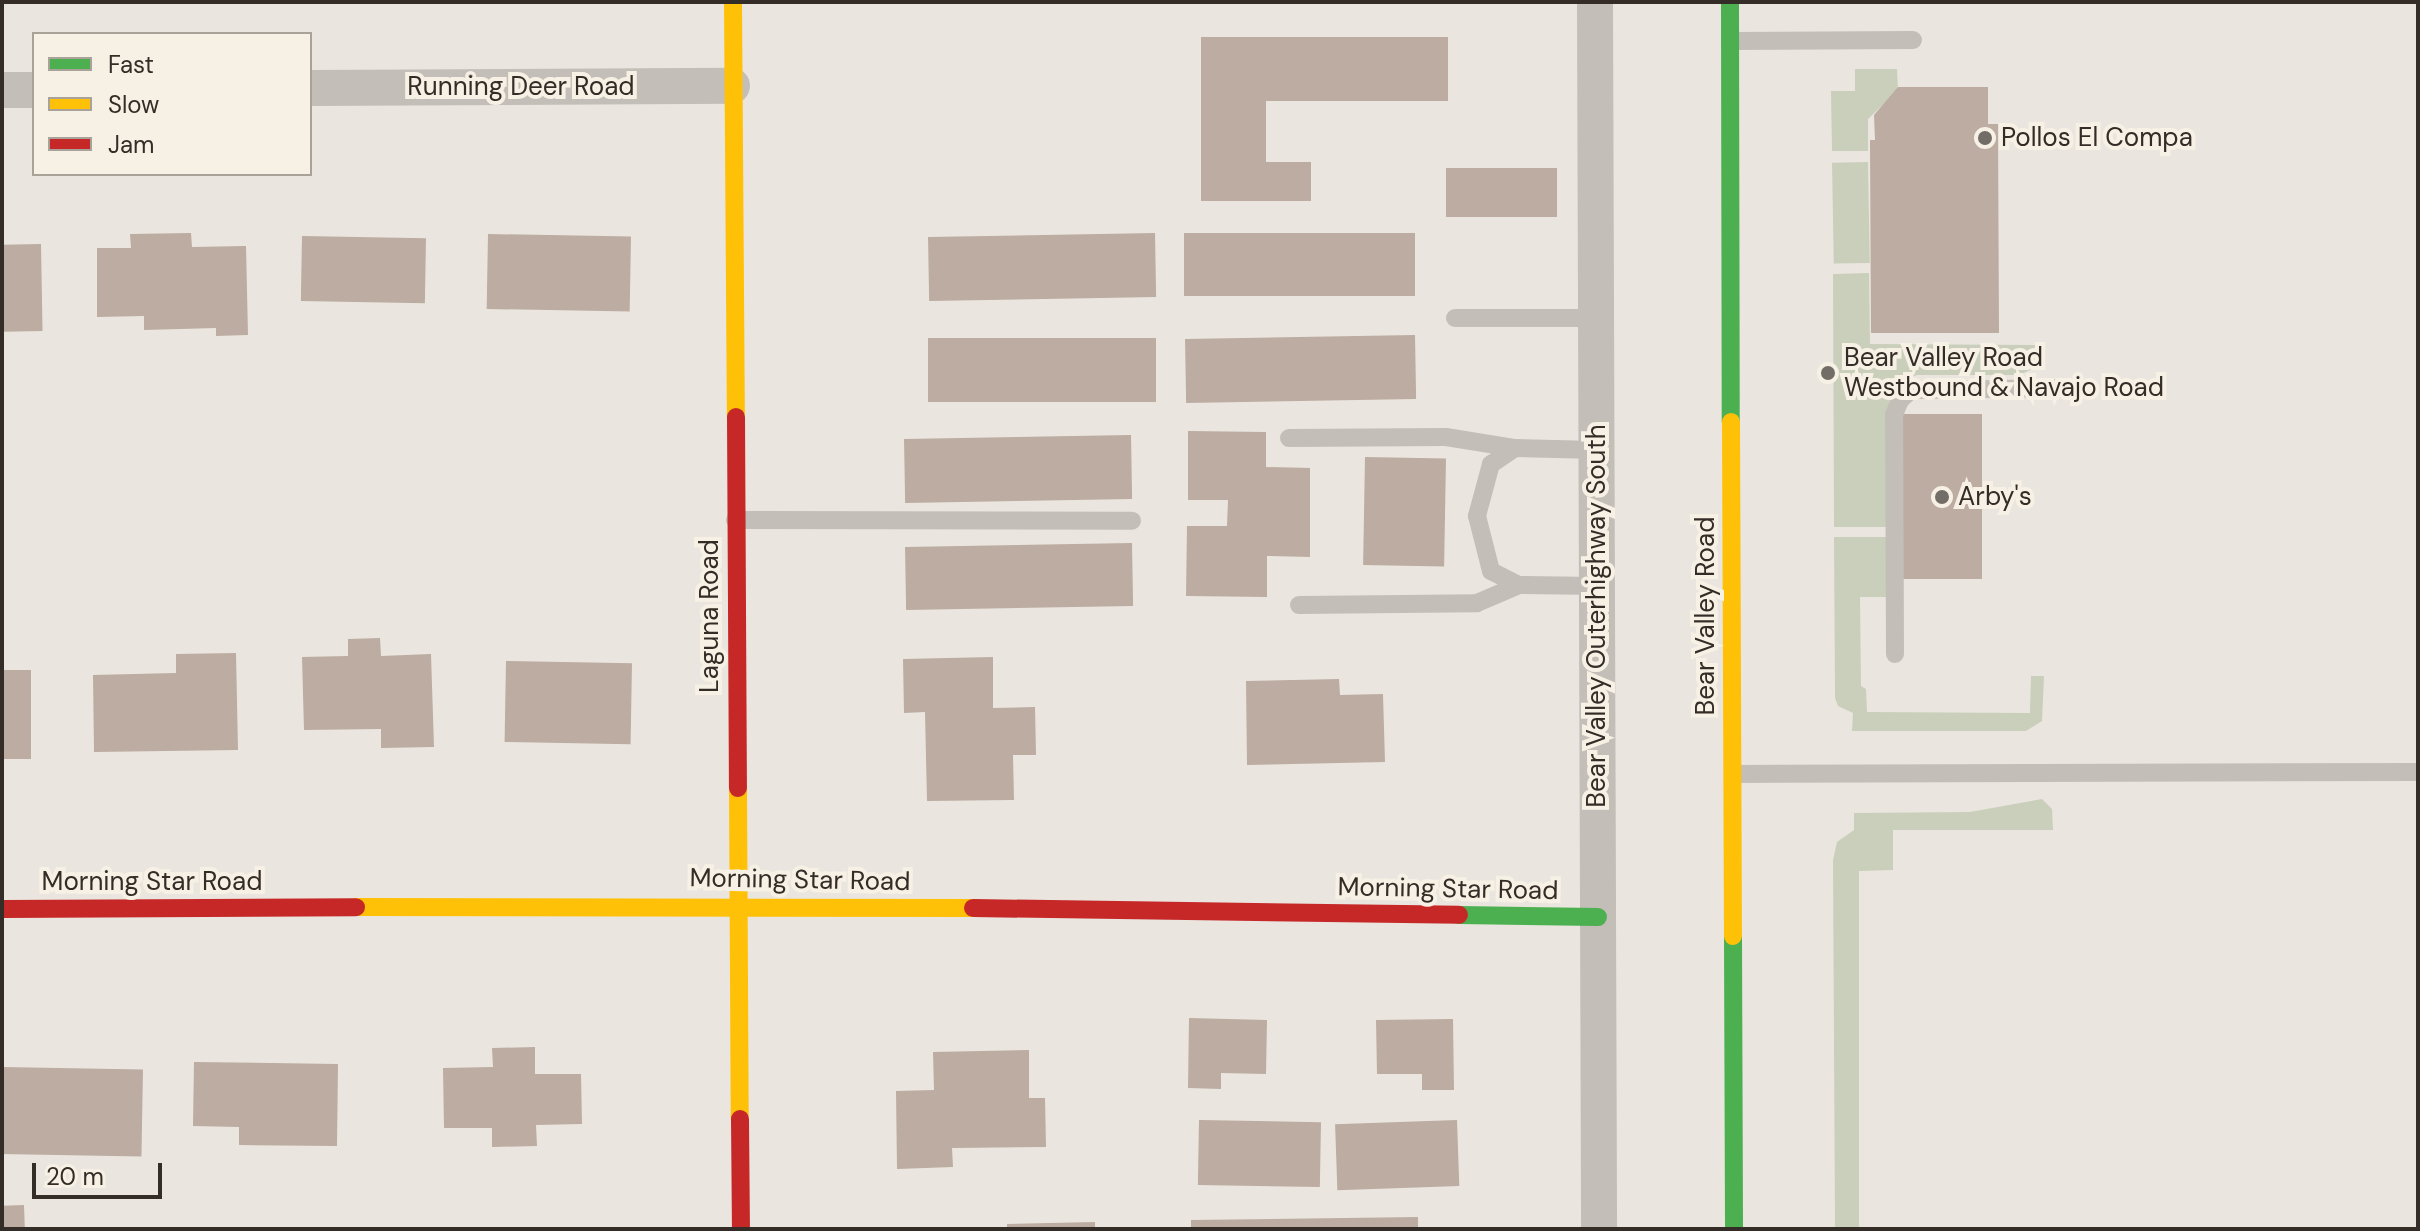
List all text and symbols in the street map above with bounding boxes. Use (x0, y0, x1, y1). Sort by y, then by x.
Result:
legend (32, 32, 312, 176)
text: Fast (108, 49, 154, 80)
street label: Running Deer Road (407, 71, 635, 103)
text: Slow (108, 89, 159, 120)
place label: Pollos El Compa (2001, 122, 2193, 154)
text: Jam (108, 129, 154, 160)
marker: Pollos El Compa (1976, 129, 1994, 147)
place label: Bear Valley Road Westbound & Navajo Road (1844, 342, 2164, 404)
marker: Bear Valley Road Westbound & Navajo Road (1819, 364, 1837, 382)
street label: Bear Valley Outerhighway South (1581, 424, 1613, 808)
place label: Arby's (1958, 481, 2032, 513)
marker: Arby's (1933, 488, 1951, 506)
street label: Bear Valley Road (1690, 517, 1722, 715)
street label: Laguna Road (694, 539, 726, 693)
street label: Morning Star Road (689, 862, 911, 898)
street label: Morning Star Road (42, 866, 262, 898)
street label: Morning Star Road (1337, 871, 1559, 907)
scale bar (36, 1147, 166, 1197)
text: 20 m (46, 1161, 104, 1192)

